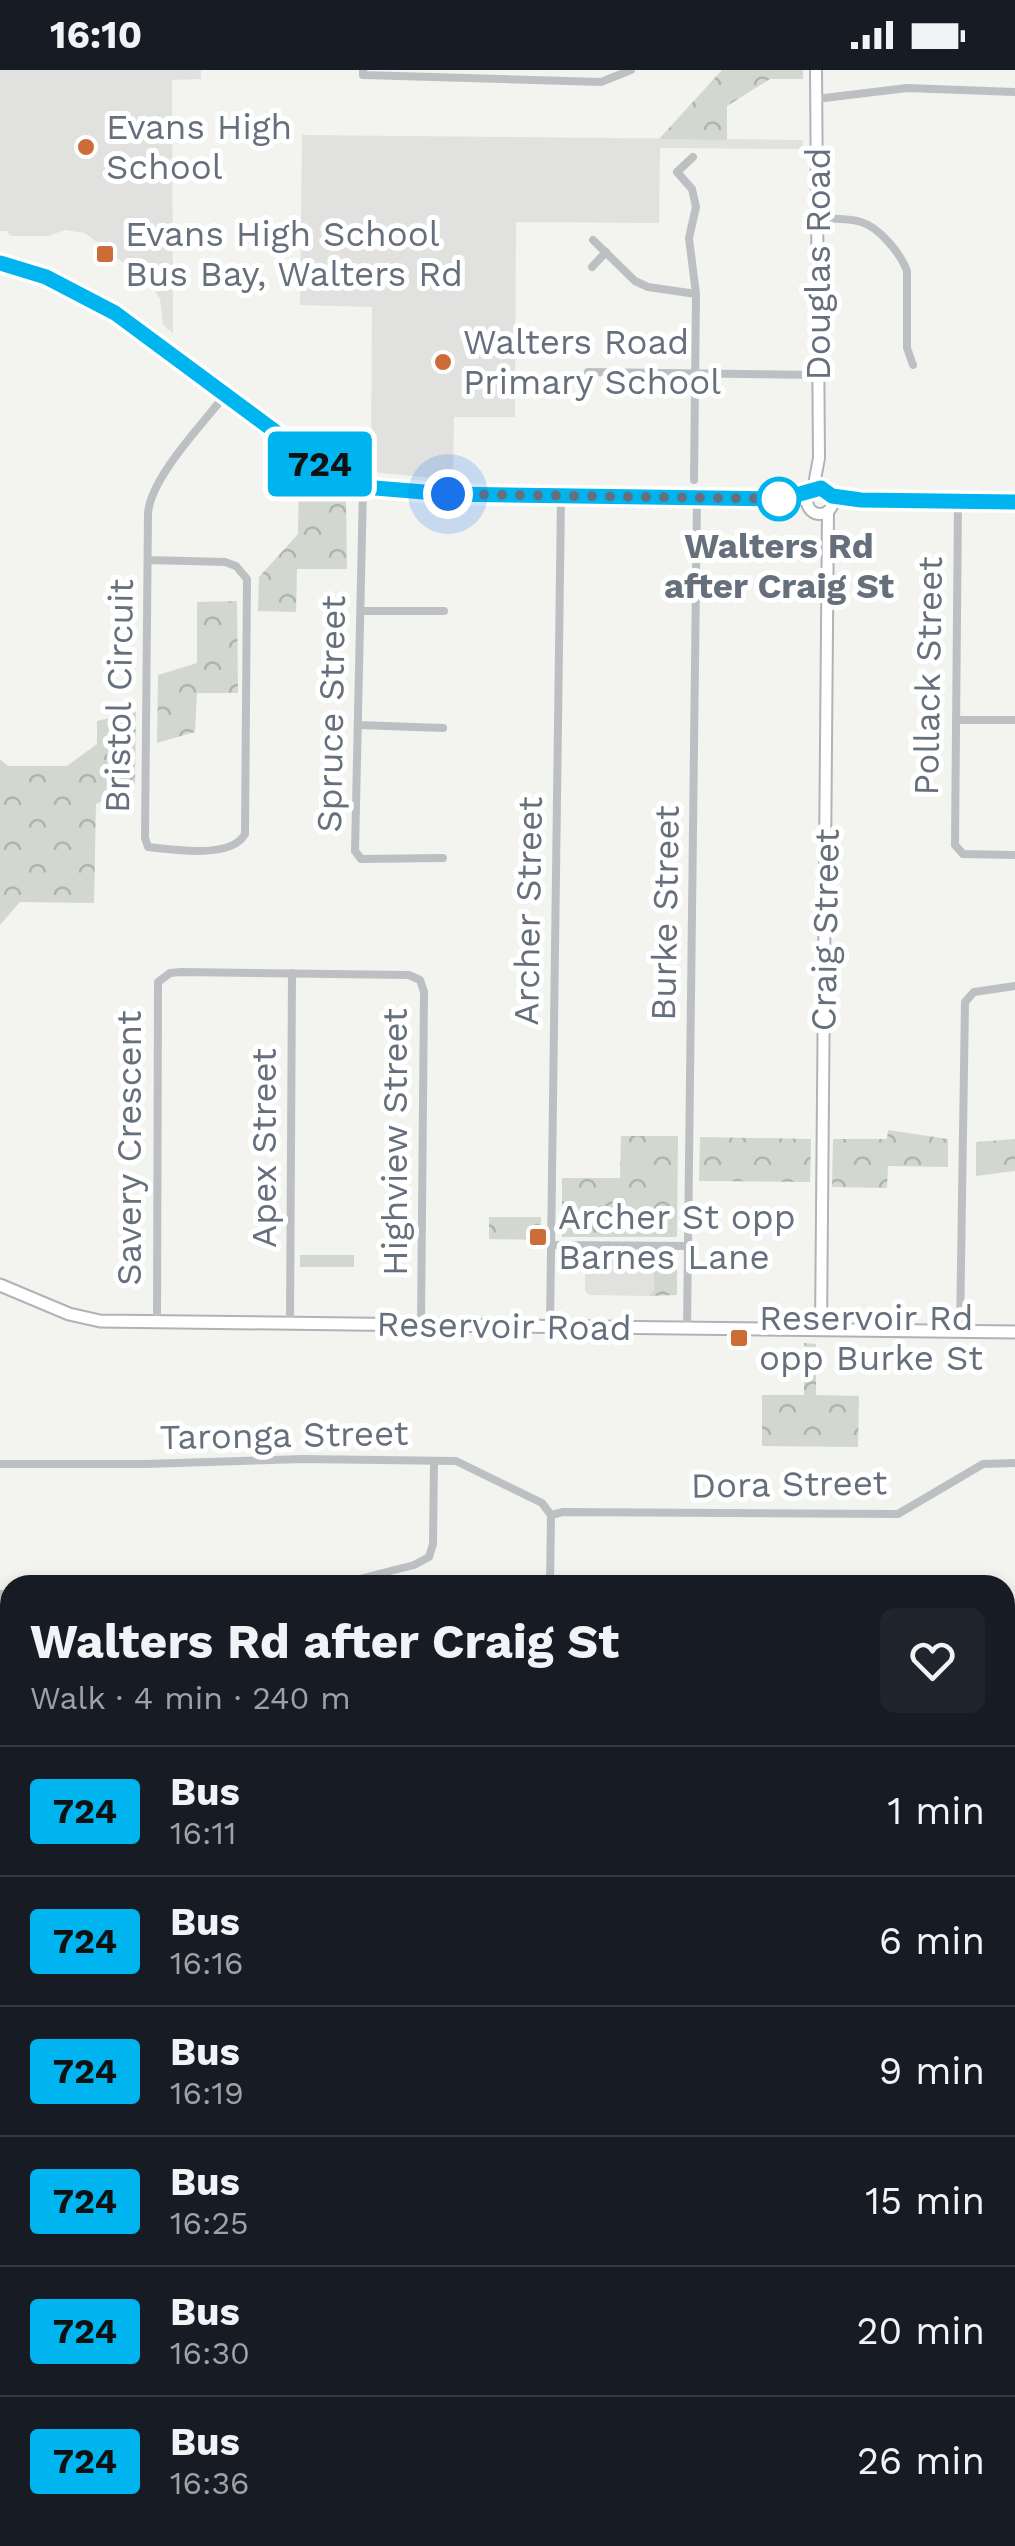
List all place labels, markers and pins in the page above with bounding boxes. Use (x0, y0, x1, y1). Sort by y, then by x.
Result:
place label: Evans High School (106, 106, 292, 188)
marker: Evans High School (75, 136, 97, 158)
place label: Evans High School Bus Bay, Walters Rd (125, 213, 463, 295)
marker: Evans High School Bus Bay, Walters Rd (94, 243, 116, 265)
place label: Walters Road Primary School (463, 321, 721, 403)
marker: Walters Road Primary School (432, 351, 454, 373)
marker: Walters Rd after Craig St (758, 478, 800, 520)
place label: Walters Rd after Craig St (664, 525, 894, 607)
place label: Archer St opp Barnes Lane (558, 1196, 796, 1278)
marker: Archer St opp Barnes Lane (527, 1226, 549, 1248)
place label: Reservoir Rd opp Burke St (759, 1297, 983, 1379)
marker: Reservoir Rd opp Burke St (728, 1327, 750, 1349)

